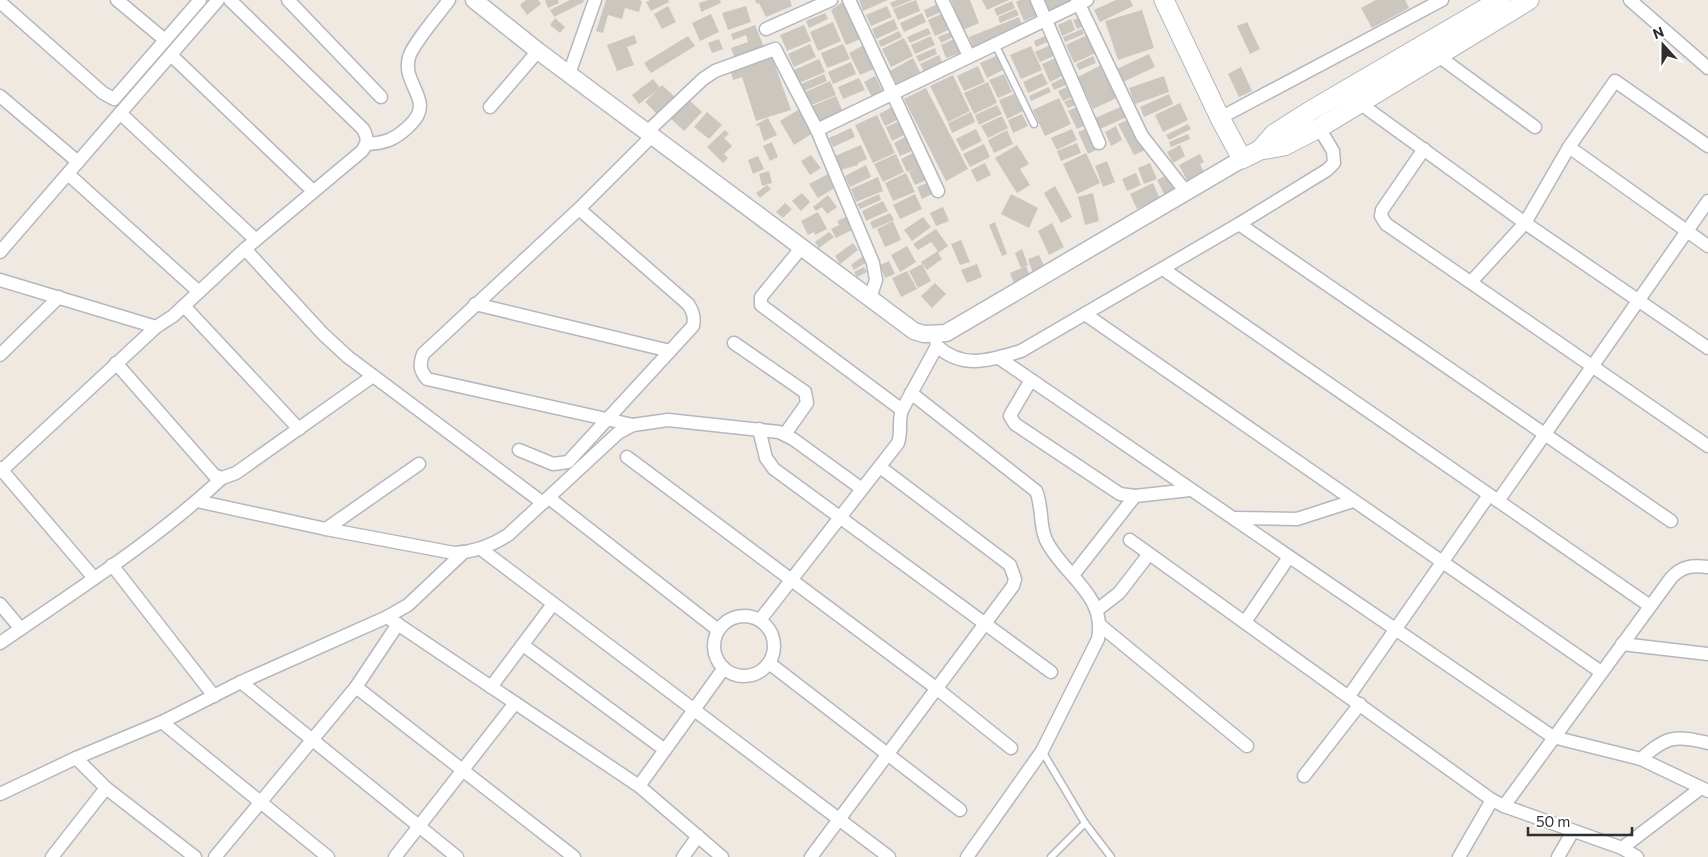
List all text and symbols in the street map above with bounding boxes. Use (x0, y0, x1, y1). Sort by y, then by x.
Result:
north arrow (1638, 20, 1688, 70)
text: N (1650, 23, 1666, 42)
scale bar (1528, 804, 1632, 836)
text: 50 m (1536, 812, 1570, 830)

